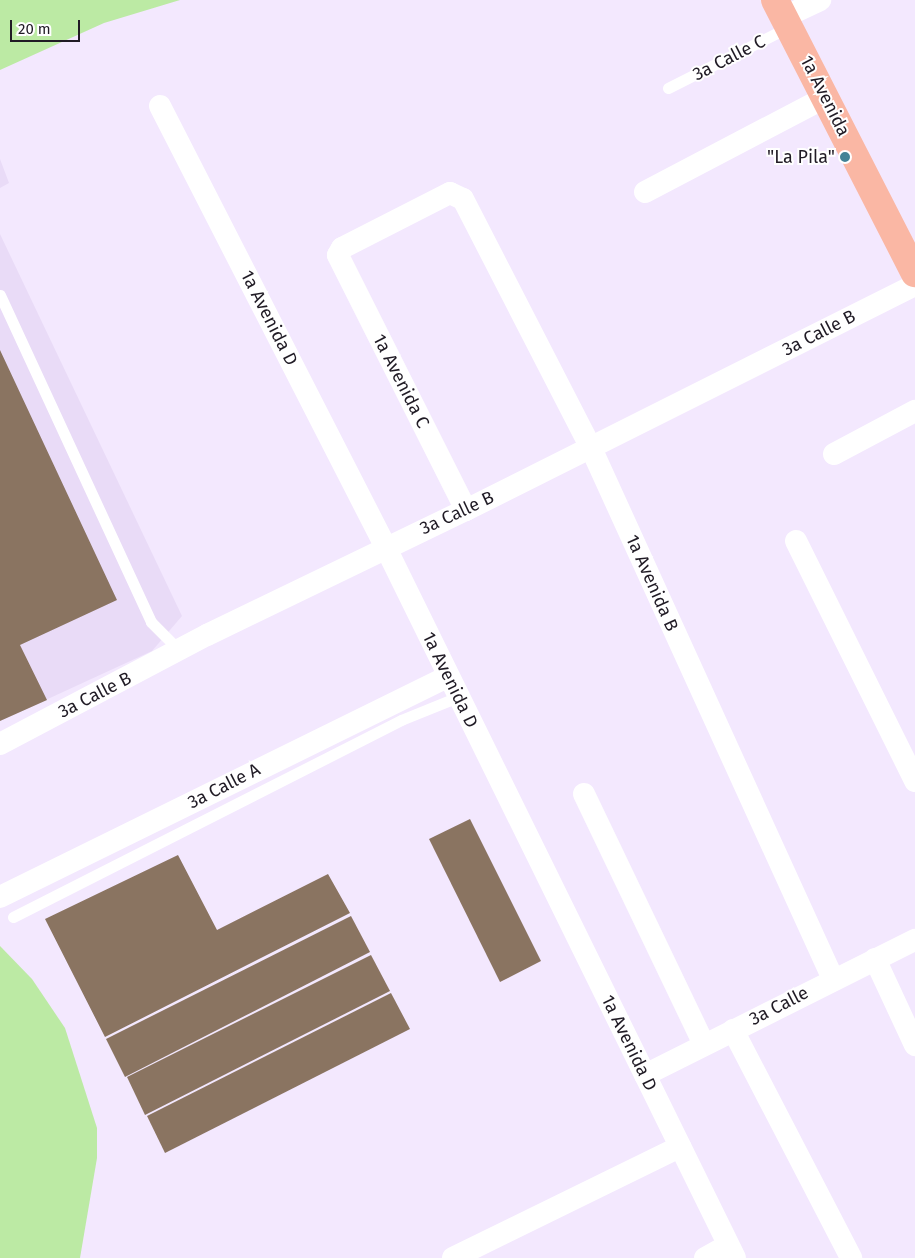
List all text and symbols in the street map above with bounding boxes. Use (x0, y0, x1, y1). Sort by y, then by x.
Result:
scale bar (12, 10, 82, 42)
text: 20 m (18, 20, 51, 38)
street label: 3a Calle C (689, 31, 769, 85)
street label: 1a Avenida (796, 52, 854, 140)
place label: "La Pila" (767, 146, 835, 168)
marker: "La Pila" (839, 151, 851, 163)
street label: 1a Avenida D (236, 267, 302, 369)
street label: 3a Calle B (779, 305, 859, 361)
street label: 1a Avenida C (368, 331, 434, 431)
street label: 3a Calle B (417, 487, 497, 539)
street label: 1a Avenida B (621, 531, 683, 635)
street label: 1a Avenida D (418, 629, 482, 731)
street label: 3a Calle B (55, 667, 135, 723)
street label: 3a Calle A (184, 759, 264, 813)
street label: 3a Calle (746, 982, 812, 1030)
street label: 1a Avenida D (597, 992, 661, 1094)

